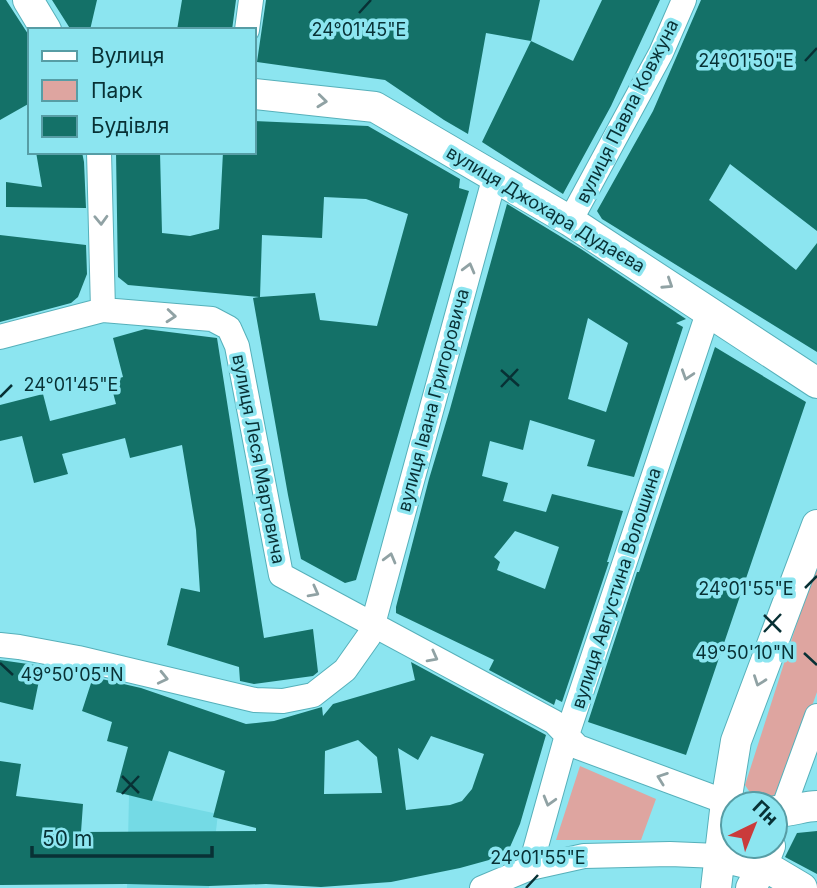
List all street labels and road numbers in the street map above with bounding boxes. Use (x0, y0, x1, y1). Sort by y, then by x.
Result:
street label: вулиця Павла Ковжуна (572, 16, 682, 206)
street label: вулиця Джохара Дудаєва (443, 141, 649, 277)
street label: вулиця Івана Григоровича (393, 286, 473, 514)
street label: вулиця Леся Мартовича (228, 352, 290, 566)
street label: вулиця Августина Волошина (567, 465, 665, 711)

